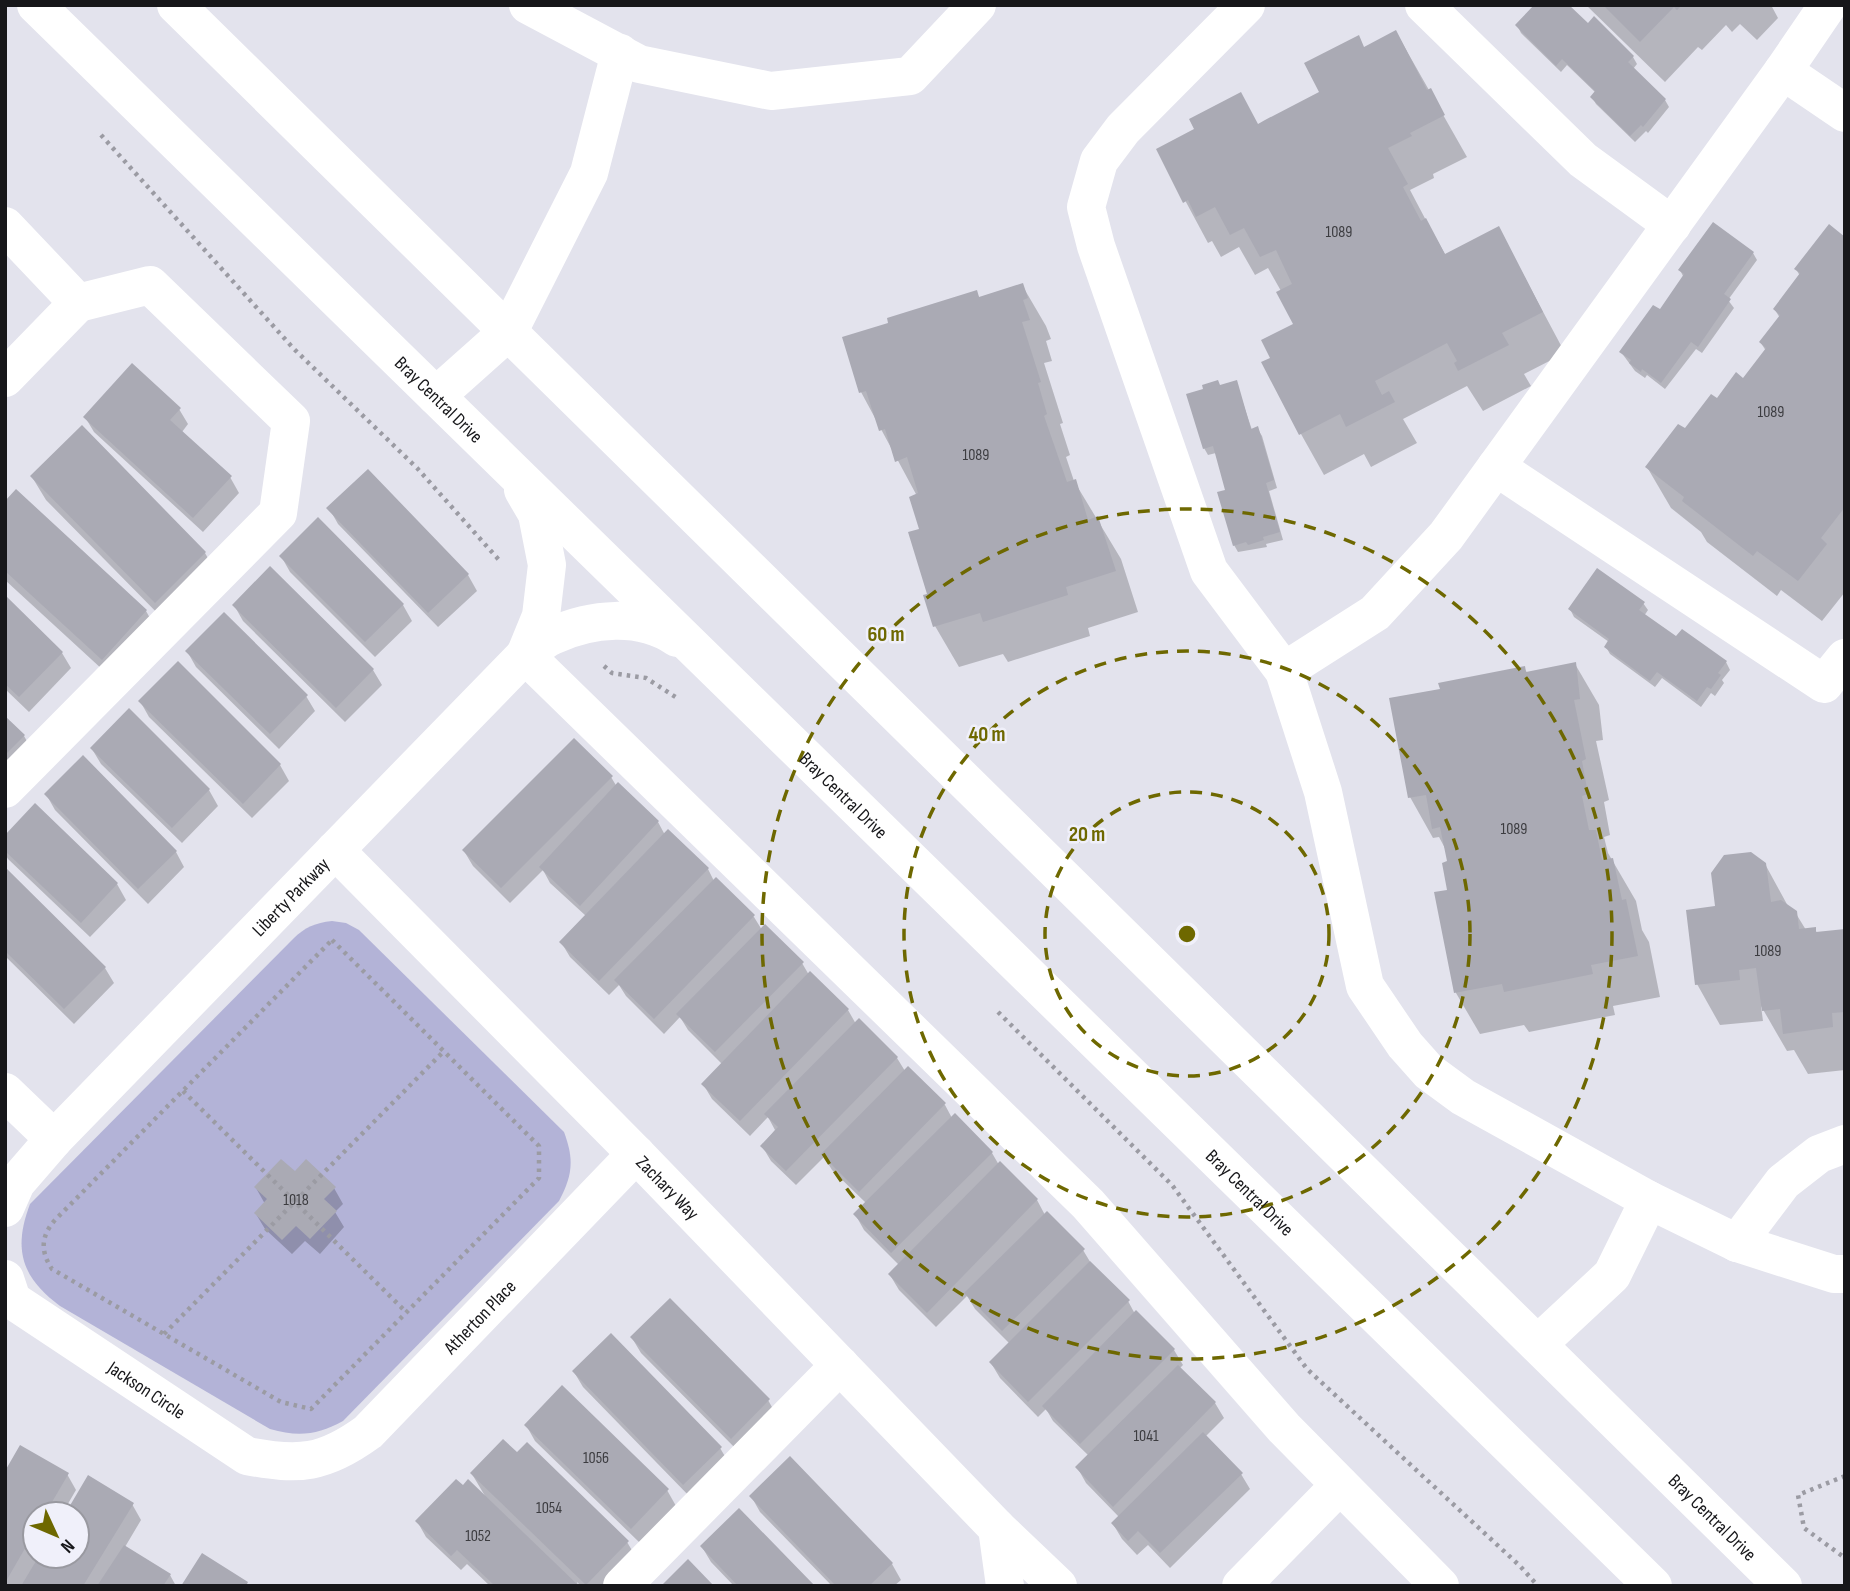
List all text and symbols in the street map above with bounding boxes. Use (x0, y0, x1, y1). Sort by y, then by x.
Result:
house number: 1089 (1326, 223, 1352, 242)
street label: Bray Central Drive (389, 352, 487, 449)
house number: 1089 (1758, 403, 1784, 422)
house number: 1089 (963, 446, 989, 465)
text: 60 m (867, 622, 905, 647)
text: 40 m (969, 722, 1005, 747)
street label: Bray Central Drive (794, 748, 892, 844)
house number: 1089 (1501, 820, 1527, 839)
text: 20 m (1069, 822, 1105, 847)
street label: Liberty Parkway (248, 853, 335, 942)
centre of rings (1175, 922, 1199, 946)
house number: 1089 (1755, 942, 1781, 961)
street label: Bray Central Drive (1200, 1145, 1298, 1241)
street label: Zachary Way (631, 1151, 704, 1226)
house number: 1018 (283, 1191, 309, 1210)
street label: Atherton Place (439, 1276, 521, 1360)
street label: Jackson Circle (102, 1356, 189, 1425)
house number: 1041 (1133, 1427, 1159, 1446)
house number: 1056 (583, 1449, 609, 1468)
street label: Bray Central Drive (1663, 1470, 1761, 1566)
house number: 1054 (536, 1499, 562, 1518)
north arrow (21, 1500, 91, 1570)
house number: 1052 (465, 1527, 491, 1546)
text: N (55, 1534, 79, 1557)

